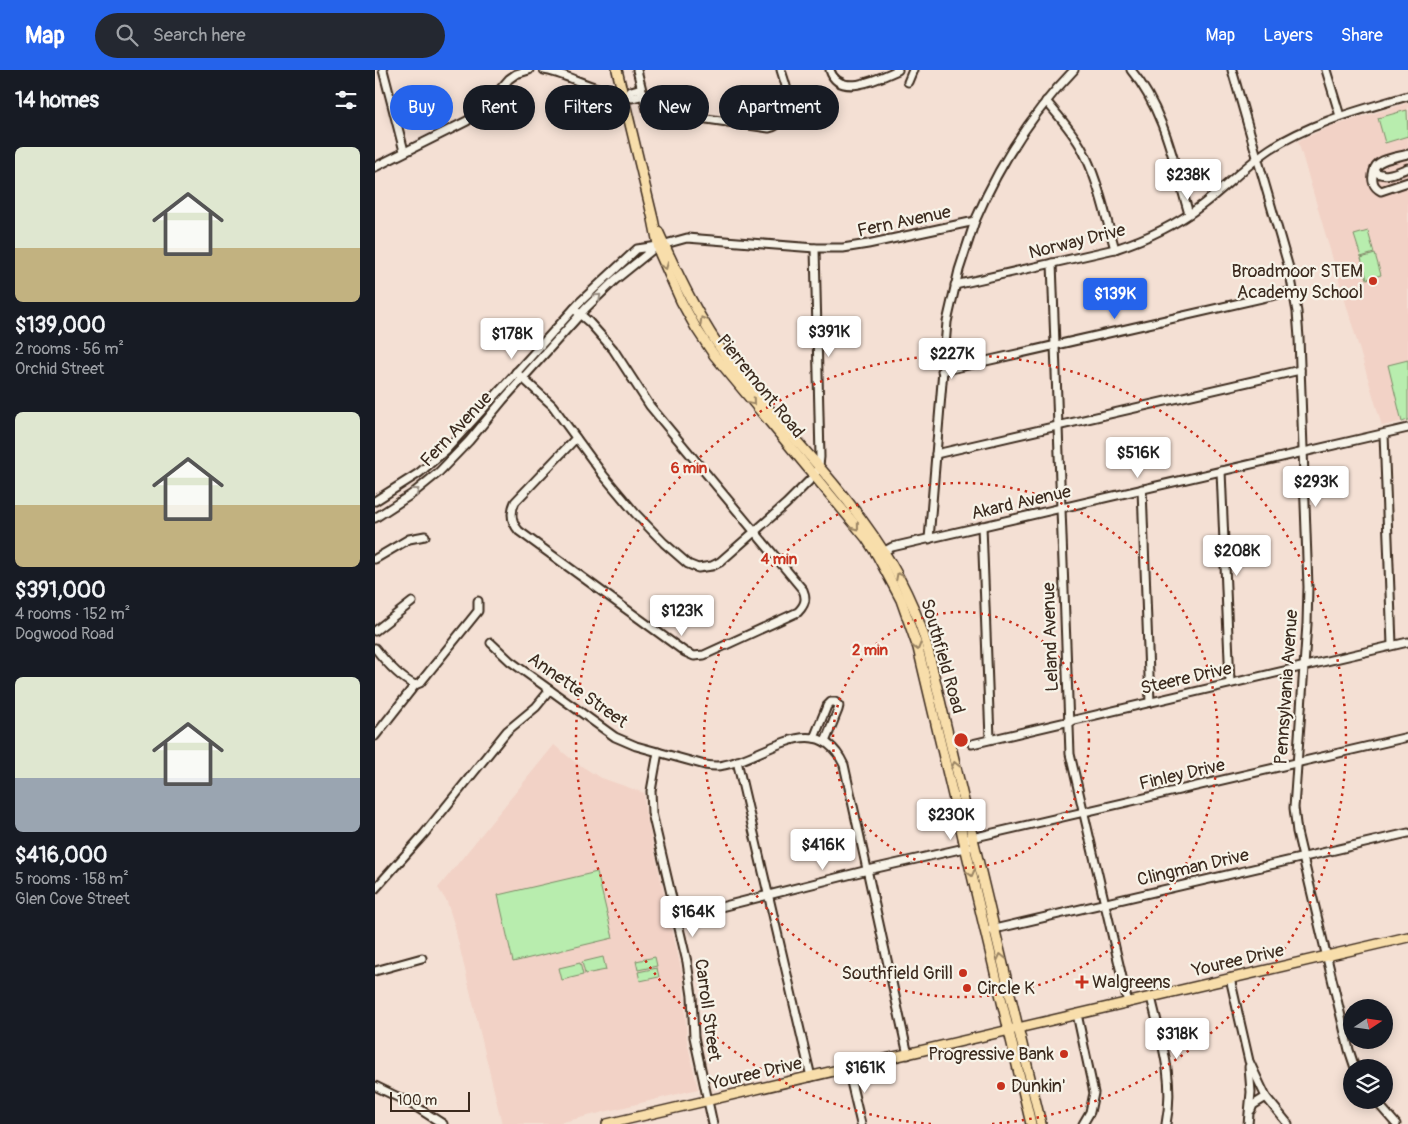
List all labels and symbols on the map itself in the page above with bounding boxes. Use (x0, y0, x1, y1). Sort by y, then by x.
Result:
pin: $238K (1153, 158, 1223, 201)
street label: Fern Avenue (855, 200, 953, 243)
street label: Norway Drive (1026, 218, 1128, 265)
place label: Broadmoor STEM Academy School (1231, 260, 1363, 304)
one-way arrow (658, 261, 669, 270)
marker: Broadmoor STEM Academy School (1367, 275, 1379, 287)
pin: $139K (1080, 278, 1150, 320)
one-way arrow (592, 293, 601, 302)
pin: $391K (794, 316, 864, 358)
one-way arrow (700, 317, 710, 326)
pin: $178K (477, 318, 547, 360)
street label: Pierremont Road (712, 330, 810, 443)
pin: $227K (917, 338, 987, 380)
street label: Fern Avenue (416, 387, 497, 472)
one-way arrow (747, 396, 755, 405)
pin: $516K (1103, 436, 1173, 479)
text: 6 min (671, 459, 708, 478)
pin: $293K (1281, 466, 1351, 508)
street label: Akard Avenue (969, 480, 1073, 525)
one-way arrow (410, 488, 419, 497)
one-way arrow (851, 521, 859, 530)
pin: $208K (1202, 534, 1272, 577)
text: 4 min (761, 550, 798, 569)
one-way arrow (895, 573, 905, 582)
street label: Leland Avenue (1037, 582, 1064, 692)
pin: $123K (647, 594, 717, 637)
street label: Southfield Road (915, 596, 970, 716)
street label: Pennsylvania Avenue (1270, 609, 1303, 765)
text: 2 min (852, 641, 888, 660)
one-way arrow (912, 643, 922, 651)
street label: Annette Street (523, 647, 633, 734)
street label: Steere Drive (1138, 657, 1234, 700)
centre of rings (952, 731, 970, 749)
street label: Finley Drive (1137, 753, 1227, 796)
one-way arrow (950, 761, 961, 770)
pin: $230K (916, 798, 986, 841)
pin: $416K (788, 828, 858, 871)
street label: Clingman Drive (1135, 843, 1251, 892)
one-way arrow (965, 869, 976, 878)
pin: $164K (658, 896, 728, 938)
street label: Youree Drive (1189, 939, 1286, 982)
one-way arrow (996, 953, 1007, 962)
street label: Carroll Street (689, 958, 726, 1063)
place label: Southfield Grill (842, 962, 953, 985)
marker: Southfield Grill (957, 967, 969, 979)
place label: Walgreens (1092, 971, 1170, 994)
marker: Walgreens (1076, 976, 1088, 988)
place label: Circle K (977, 977, 1035, 1000)
marker: Circle K (961, 982, 973, 994)
north arrow (1343, 999, 1393, 1049)
pin: $318K (1142, 1018, 1212, 1060)
place label: Progressive Bank (928, 1043, 1054, 1066)
marker: Progressive Bank (1058, 1048, 1070, 1060)
street label: Youree Drive (707, 1052, 804, 1095)
pin: $161K (830, 1052, 900, 1094)
place label: Dunkin' (1011, 1075, 1065, 1098)
marker: Dunkin' (995, 1080, 1007, 1092)
scale bar (390, 1089, 470, 1112)

